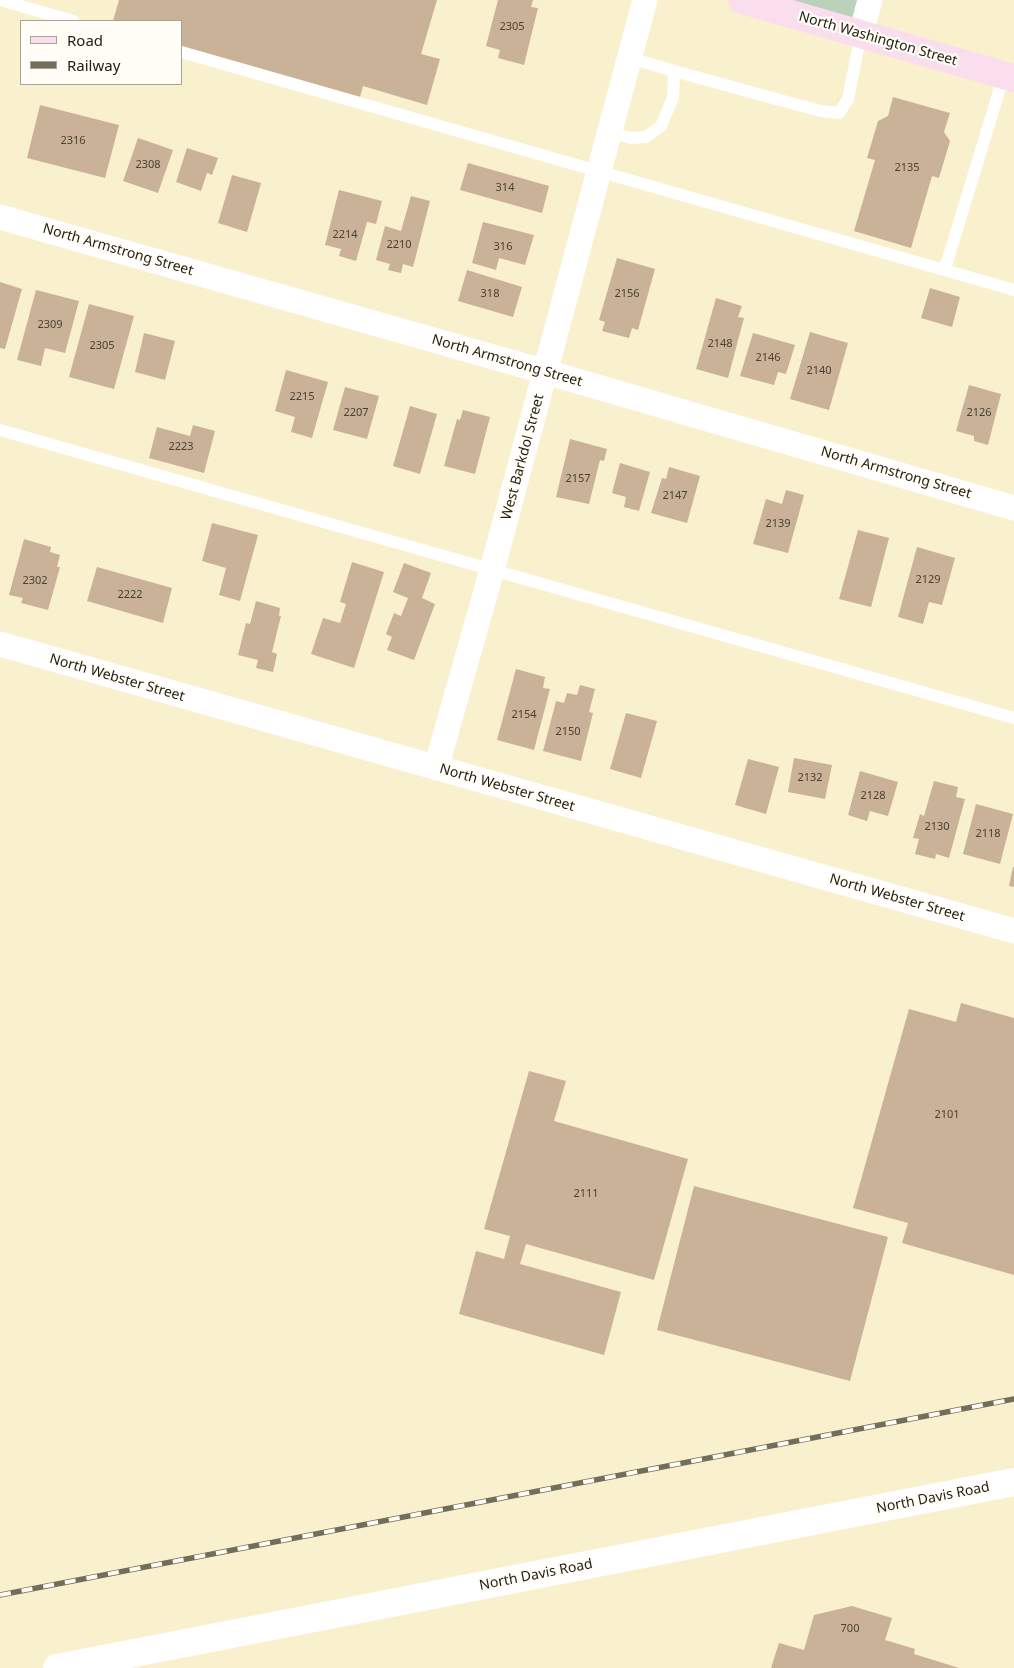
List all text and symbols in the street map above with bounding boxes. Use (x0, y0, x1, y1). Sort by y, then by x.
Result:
street label: North Washington Street (797, 8, 959, 70)
legend (20, 20, 182, 85)
house number: 2305 (499, 20, 525, 34)
text: Road (67, 30, 103, 50)
text: Railway (67, 55, 120, 75)
house number: 2316 (60, 134, 86, 148)
house number: 2308 (135, 158, 161, 172)
house number: 2135 (894, 161, 920, 175)
house number: 314 (496, 181, 514, 195)
street label: North Armstrong Street (41, 220, 195, 280)
house number: 2214 (332, 228, 358, 242)
house number: 2210 (386, 238, 412, 252)
house number: 316 (494, 240, 512, 254)
house number: 318 (481, 287, 499, 301)
house number: 2156 (614, 287, 640, 301)
house number: 2309 (37, 318, 63, 332)
street label: North Armstrong Street (430, 331, 584, 391)
house number: 2148 (707, 337, 733, 351)
house number: 2305 (89, 339, 115, 353)
house number: 2146 (755, 351, 781, 365)
house number: 2140 (806, 364, 832, 378)
house number: 2215 (289, 390, 315, 404)
street label: West Barkdol Street (498, 392, 548, 522)
house number: 2207 (343, 406, 369, 420)
house number: 2126 (966, 406, 992, 420)
house number: 2223 (168, 440, 194, 454)
street label: North Armstrong Street (819, 443, 973, 503)
house number: 2157 (565, 472, 591, 486)
house number: 2147 (662, 489, 688, 503)
house number: 2139 (765, 517, 791, 531)
house number: 2129 (915, 573, 941, 587)
house number: 2302 (22, 574, 48, 588)
house number: 2222 (117, 588, 143, 602)
street label: North Webster Street (48, 651, 186, 705)
house number: 2154 (511, 708, 537, 722)
house number: 2150 (555, 725, 581, 739)
street label: North Webster Street (438, 761, 576, 815)
house number: 2132 (797, 771, 823, 785)
house number: 2128 (860, 789, 886, 803)
house number: 2130 (924, 820, 950, 834)
house number: 2118 (975, 827, 1001, 841)
street label: North Webster Street (828, 871, 966, 925)
house number: 2101 (934, 1108, 960, 1122)
house number: 2111 (573, 1187, 599, 1201)
street label: North Davis Road (875, 1479, 991, 1517)
street label: North Davis Road (478, 1556, 594, 1594)
house number: 700 (841, 1622, 859, 1636)

